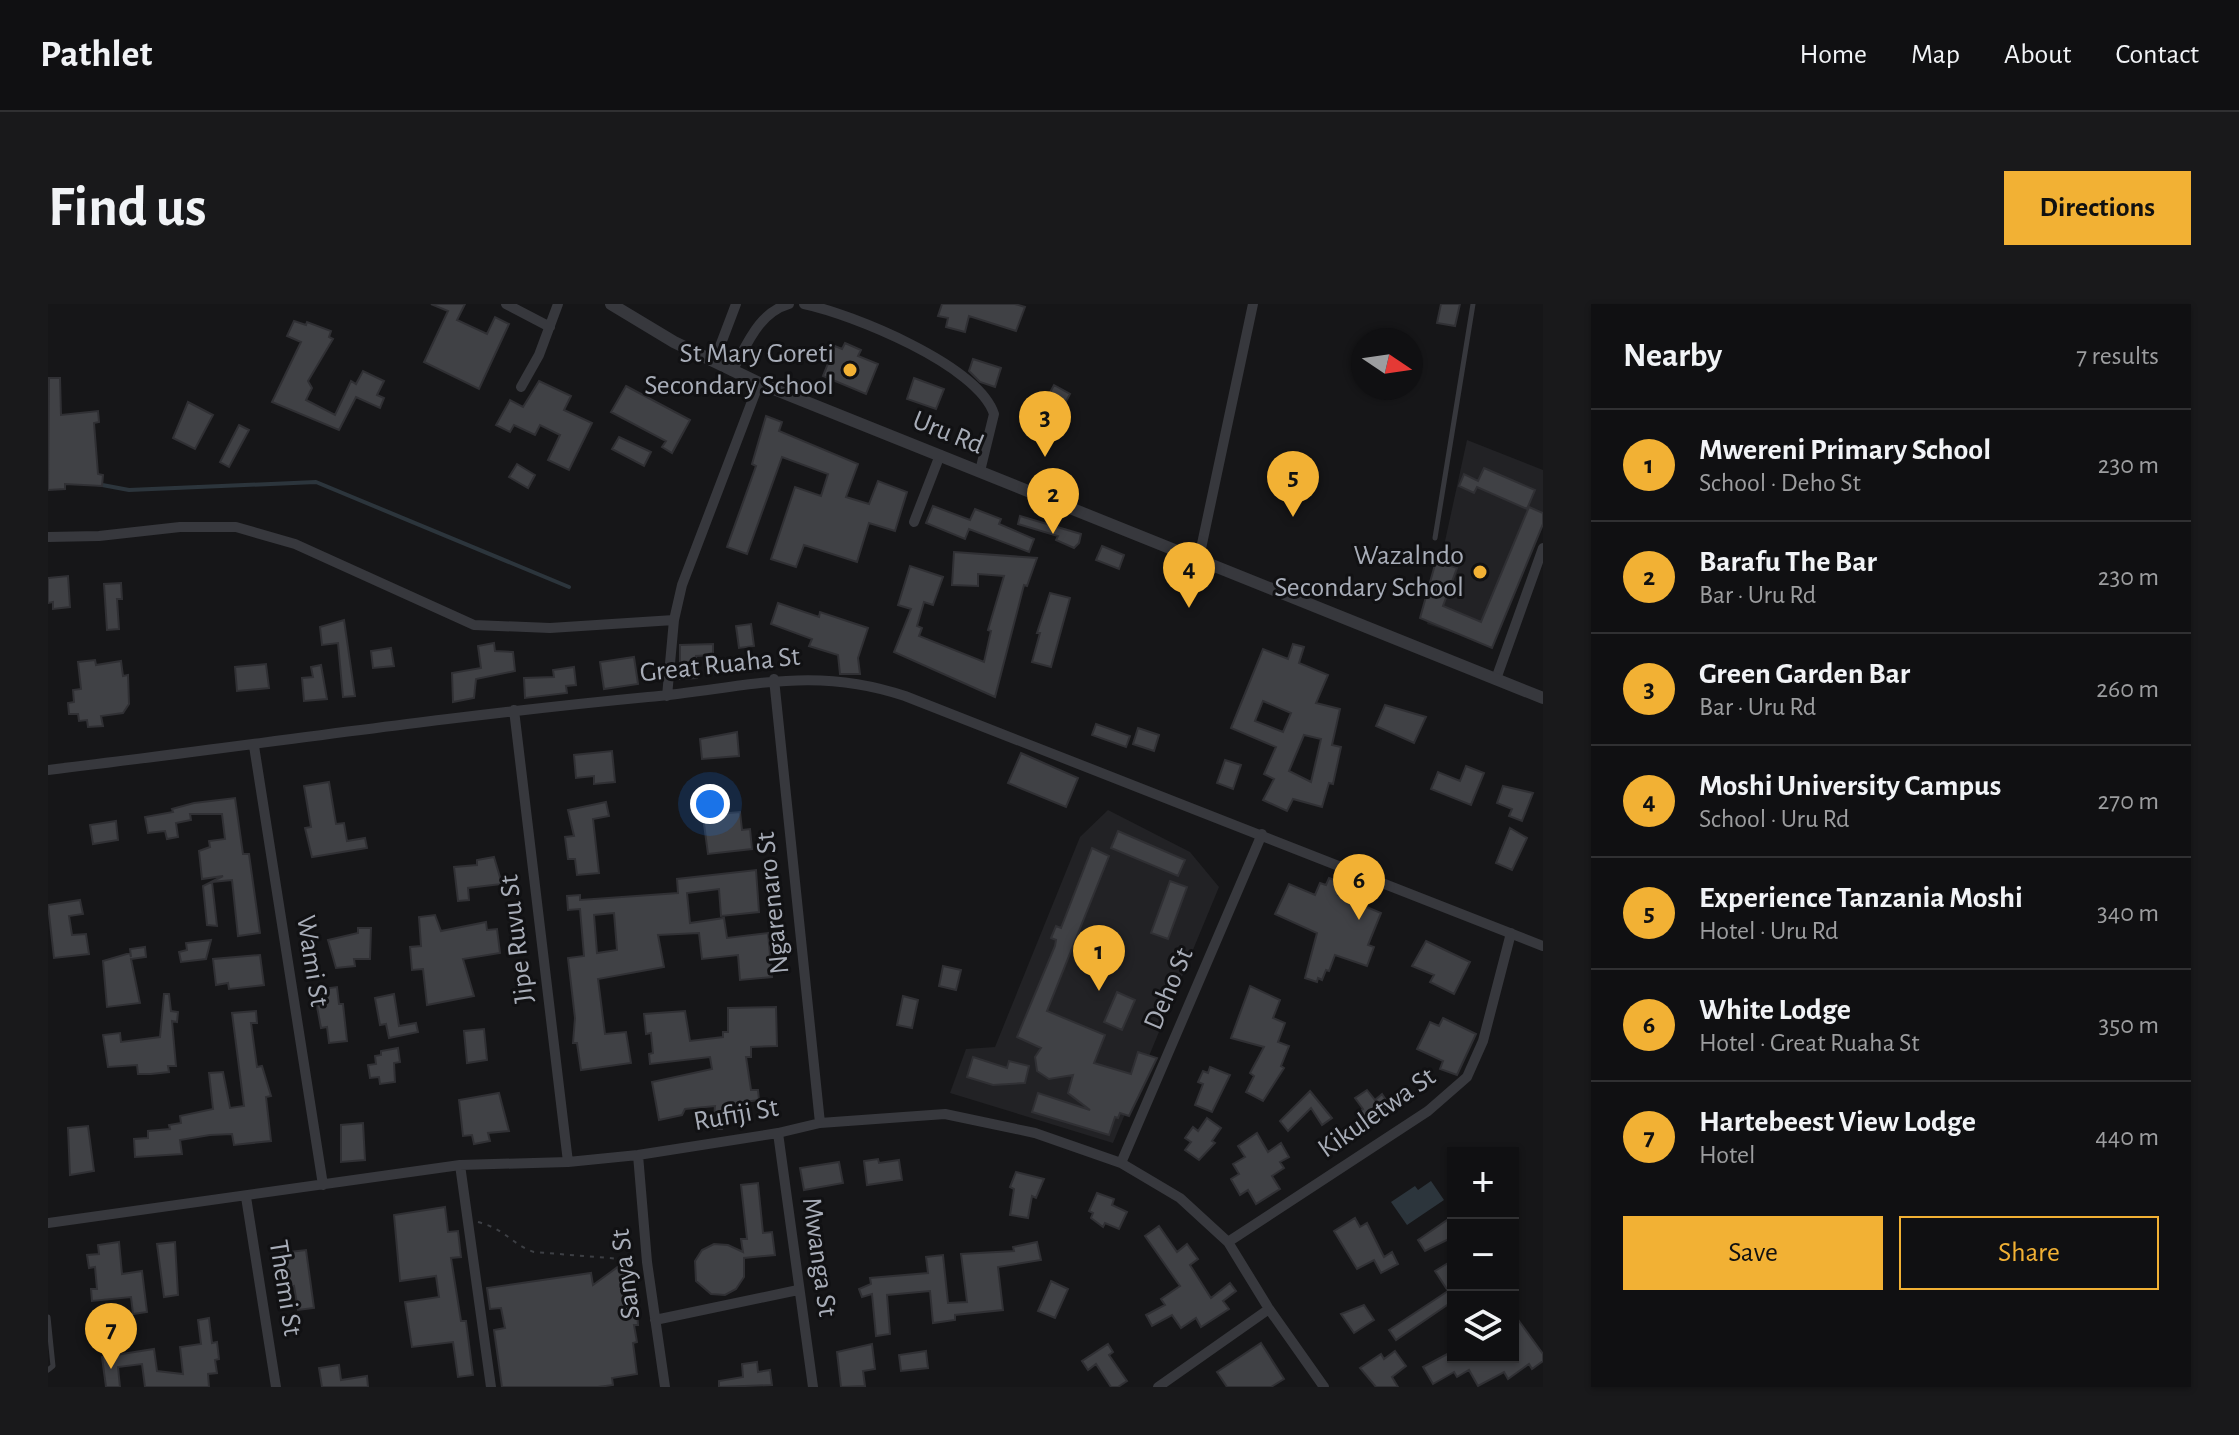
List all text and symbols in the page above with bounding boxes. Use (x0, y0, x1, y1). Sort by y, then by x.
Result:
text: Pathlet (40, 36, 152, 74)
text: Home (1800, 41, 1867, 69)
text: Map (1911, 41, 1960, 69)
text: About (2004, 41, 2072, 69)
text: Contact (2116, 41, 2199, 69)
button: Directions (2004, 171, 2191, 245)
text: Find us (48, 180, 206, 236)
north arrow (1351, 328, 1423, 400)
text: Nearby (1623, 339, 1722, 373)
place label: St Mary Goreti Secondary School (644, 340, 834, 400)
text: 7 results (2076, 343, 2159, 369)
marker: St Mary Goreti Secondary School (841, 361, 859, 379)
pin: 3 (1019, 391, 1071, 457)
street label: Uru Rd (908, 406, 988, 460)
text: Mwereni Primary School (1699, 435, 1991, 465)
pin: 5 (1267, 451, 1319, 517)
text: 1 (1644, 452, 1654, 478)
text: 230 m (2098, 452, 2159, 478)
pin: 2 (1027, 468, 1079, 534)
text: School · Deho St (1699, 470, 1861, 496)
pin: 4 (1163, 542, 1215, 608)
place label: Wazalndo Secondary School (1274, 542, 1464, 602)
text: Barafu The Bar (1699, 547, 1877, 577)
marker: Wazalndo Secondary School (1471, 563, 1489, 581)
text: 2 (1643, 564, 1655, 590)
text: 230 m (2098, 564, 2159, 590)
text: Bar · Uru Rd (1699, 582, 1816, 608)
street label: Great Ruaha St (638, 643, 802, 687)
text: Green Garden Bar (1699, 659, 1910, 689)
text: 3 (1643, 676, 1655, 702)
text: 260 m (2096, 676, 2159, 702)
text: Bar · Uru Rd (1699, 694, 1816, 720)
text: Moshi University Campus (1699, 771, 2001, 801)
your location (690, 784, 730, 824)
text: 4 (1642, 788, 1656, 814)
text: 270 m (2098, 788, 2159, 814)
text: School · Uru Rd (1699, 806, 1849, 832)
street label: Ngarenaro St (752, 830, 794, 976)
pin: 6 (1333, 854, 1385, 920)
street label: Jipe Ruvu St (495, 873, 539, 1005)
text: Experience Tanzania Moshi (1699, 883, 2023, 913)
text: 5 (1643, 900, 1655, 926)
text: 340 m (2097, 900, 2159, 926)
street label: Wami St (291, 913, 333, 1009)
text: Hotel · Uru Rd (1699, 918, 1839, 944)
pin: 1 (1073, 925, 1125, 991)
street label: Deho St (1139, 944, 1199, 1034)
text: White Lodge (1699, 995, 1851, 1025)
text: 6 (1643, 1012, 1655, 1038)
text: 350 m (2099, 1012, 2159, 1038)
text: Hotel · Great Ruaha St (1699, 1030, 1920, 1056)
street label: Kikuletwa St (1313, 1062, 1441, 1163)
street label: Rufiji St (691, 1094, 781, 1136)
text: Hartebeest View Lodge (1699, 1107, 1976, 1137)
text: 7 (1643, 1124, 1655, 1150)
text: 440 m (2095, 1124, 2159, 1150)
text: Hotel (1699, 1142, 1755, 1168)
map controls (1447, 1147, 1519, 1363)
button: + (1447, 1147, 1519, 1219)
street label: Mwanga St (797, 1196, 841, 1318)
button: Save (1623, 1216, 1883, 1290)
button: Share (1899, 1216, 2159, 1290)
button: − (1447, 1219, 1519, 1291)
street label: Sanya St (607, 1227, 645, 1321)
street label: Themi St (264, 1238, 306, 1338)
button: layers (1447, 1291, 1519, 1363)
pin: 7 (85, 1303, 137, 1369)

